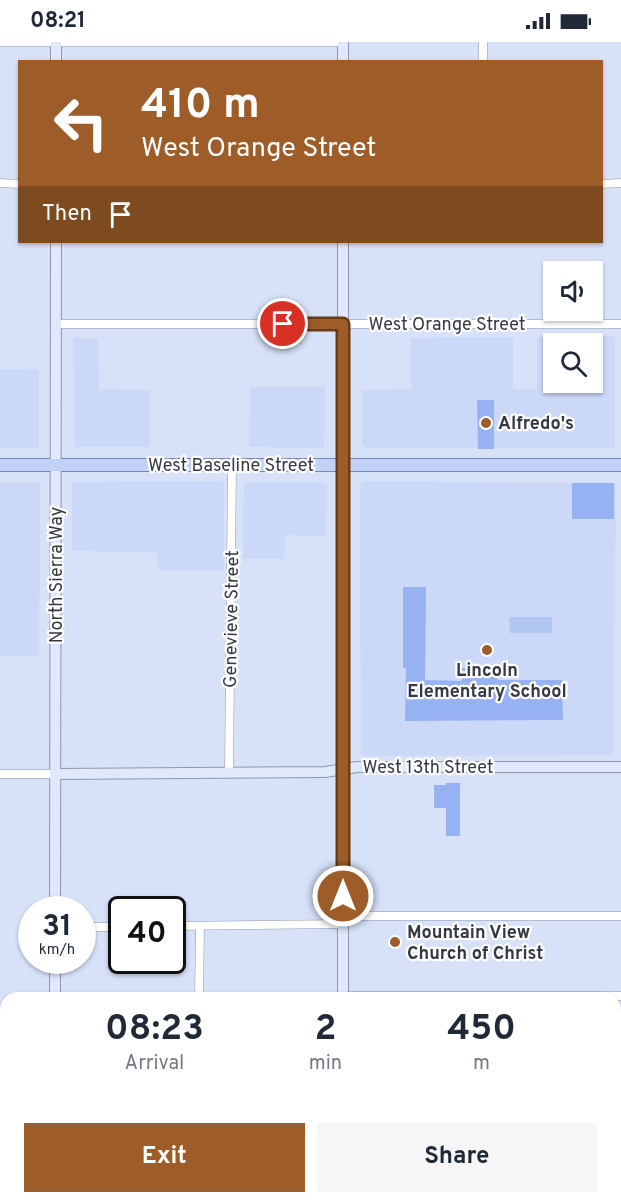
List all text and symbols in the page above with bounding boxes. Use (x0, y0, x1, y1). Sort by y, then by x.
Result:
text: 08:21 (30, 8, 86, 35)
text: 410 m (141, 80, 260, 133)
icon: left (42, 84, 120, 162)
text: West Orange Street (141, 132, 377, 166)
icon: arrive (104, 198, 137, 231)
text: Then (42, 201, 92, 228)
map controls (543, 261, 603, 393)
button: sound (543, 261, 603, 321)
pin (257, 298, 308, 349)
icon: arrive (266, 307, 299, 340)
street label: West Orange Street (368, 314, 526, 337)
button: search (543, 333, 603, 393)
place label: Alfredo's (498, 413, 574, 436)
marker: Alfredo's (479, 416, 493, 430)
street label: West Baseline Street (148, 455, 314, 478)
street label: North Sierra Way (46, 507, 69, 643)
street label: Genevieve Street (220, 550, 245, 688)
marker: Lincoln Elementary School (480, 643, 494, 657)
place label: Lincoln Elementary School (407, 660, 567, 704)
street label: West 13th Street (362, 757, 494, 780)
position arrow (311, 864, 375, 928)
speed limit sign: 40 (108, 896, 186, 974)
text: 31 (42, 909, 72, 946)
place label: Mountain View Church of Christ (407, 922, 543, 966)
marker: Mountain View Church of Christ (388, 935, 402, 949)
text: km/h (39, 941, 75, 960)
text: 08:23 (105, 1007, 204, 1053)
text: 2 (314, 1007, 336, 1053)
text: 450 (447, 1007, 516, 1053)
text: Arrival (125, 1051, 184, 1077)
text: min (309, 1051, 342, 1077)
text: m (473, 1051, 490, 1077)
button: Exit (24, 1123, 305, 1192)
button: Share (317, 1123, 597, 1192)

